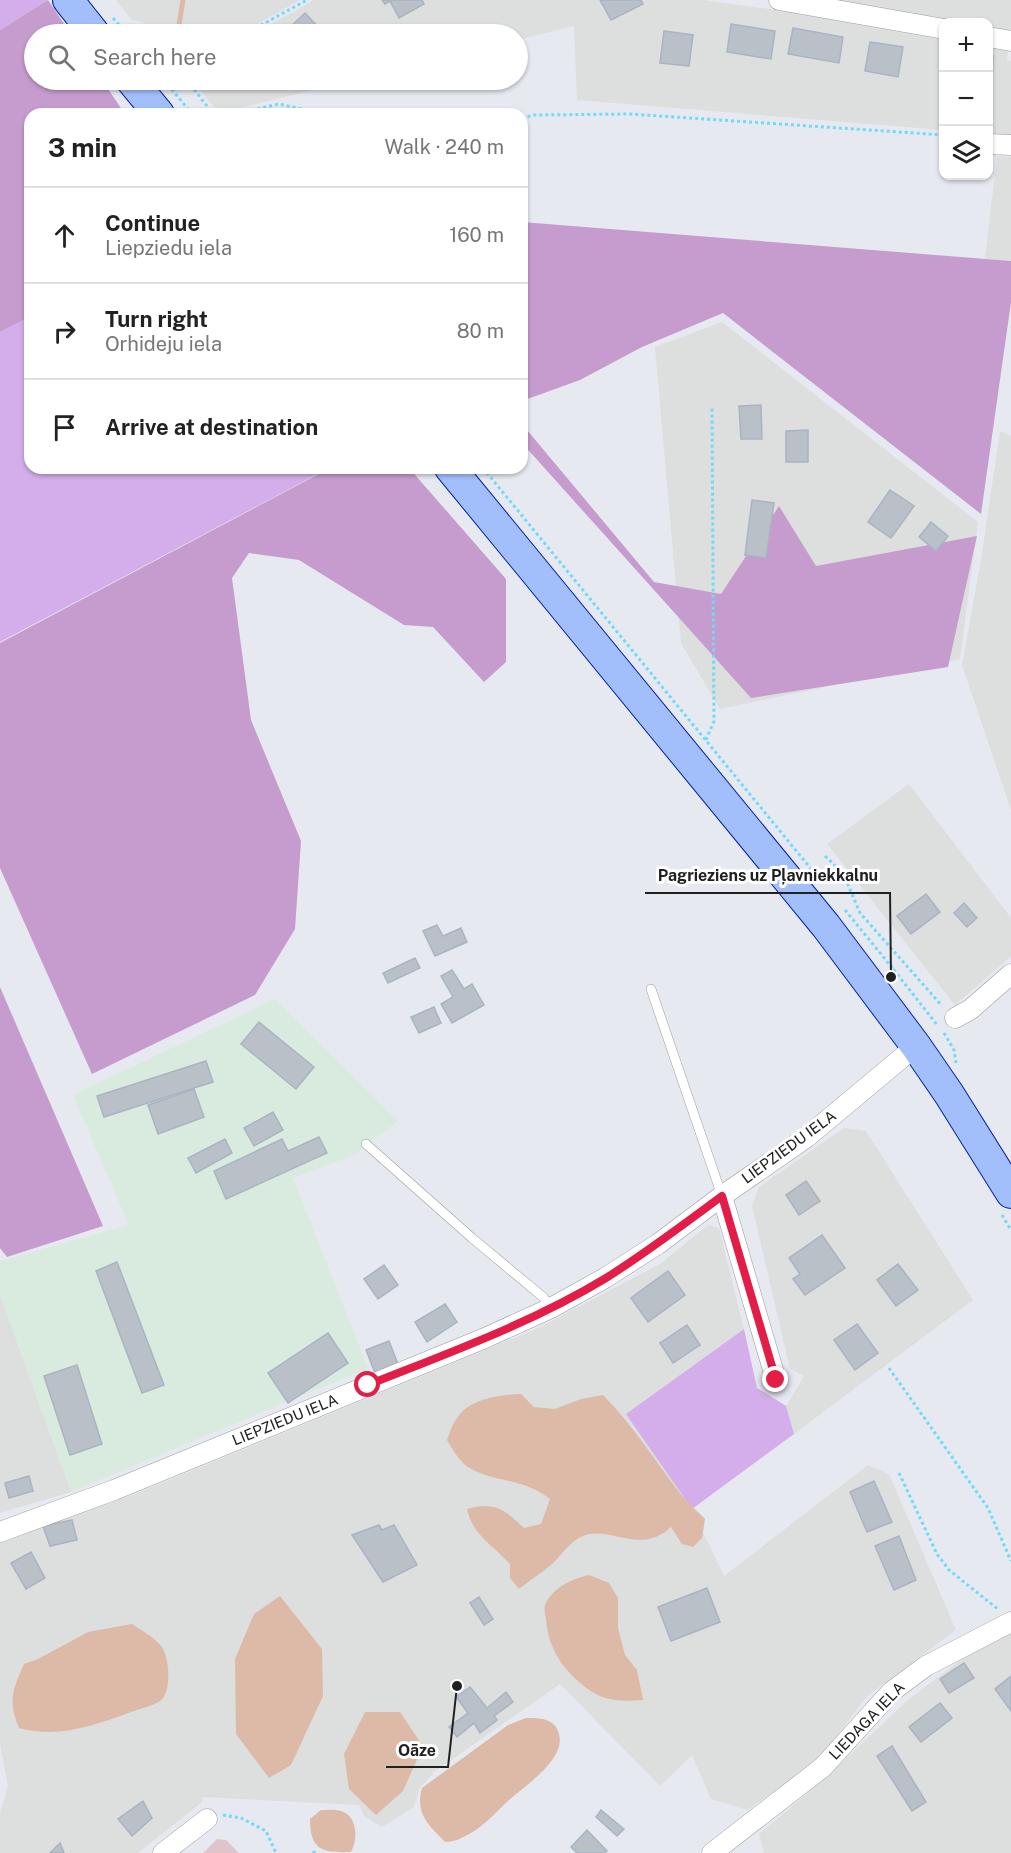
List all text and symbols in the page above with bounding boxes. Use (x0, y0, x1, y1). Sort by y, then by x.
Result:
map controls (939, 18, 993, 180)
button: + (939, 18, 993, 72)
search box (24, 24, 528, 90)
icon: search (45, 41, 78, 74)
text: Search here (93, 44, 217, 70)
button: − (939, 72, 993, 126)
button: layers (939, 126, 993, 180)
text: 3 min (48, 132, 117, 163)
text: Walk · 240 m (384, 135, 504, 159)
text: Continue (105, 210, 200, 236)
icon: ahead (48, 219, 81, 252)
text: 160 m (449, 223, 504, 247)
text: Liepziedu iela (105, 236, 232, 260)
text: Turn right (105, 306, 208, 332)
icon: right (48, 315, 81, 348)
text: 80 m (457, 319, 504, 343)
text: Orhideju iela (105, 332, 222, 356)
icon: arrive (48, 411, 81, 444)
text: Arrive at destination (105, 414, 318, 440)
callout: Pagrieziens uz Pļavniekkalnu (645, 859, 890, 893)
text: Pagrieziens uz Pļavniekkalnu (658, 866, 878, 885)
street label: LIEPZIEDU IELA (738, 1106, 840, 1187)
route end (762, 1366, 788, 1392)
route start (354, 1371, 380, 1397)
street label: LIEPZIEDU IELA (229, 1390, 341, 1449)
street label: LIEDAGA IELA (825, 1678, 908, 1763)
callout: Oāze (386, 1733, 448, 1767)
text: Oāze (398, 1741, 436, 1760)

